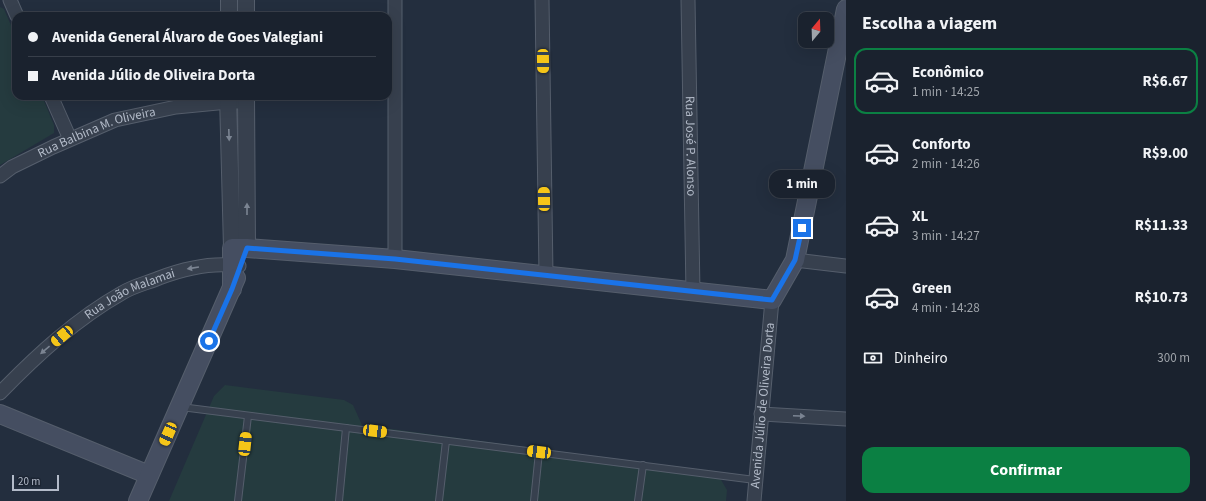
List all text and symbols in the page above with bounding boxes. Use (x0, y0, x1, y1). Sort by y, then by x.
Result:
text: Escolha a viagem (862, 11, 997, 36)
north arrow (798, 12, 834, 48)
map controls (798, 12, 834, 48)
text: Avenida General Álvaro de Goes Valegiani (52, 27, 323, 48)
car (537, 49, 549, 73)
text: Econômico (912, 62, 984, 83)
icon: car (864, 63, 900, 99)
text: Avenida Júlio de Oliveira Dorta (52, 65, 255, 86)
text: R$6.67 (1143, 71, 1188, 92)
text: 1 min · 14:25 (912, 83, 980, 101)
street label: Rua José P. Alonso (681, 96, 700, 196)
street label: Rua Balbina M. Oliveira (35, 103, 157, 162)
one-way arrow (226, 129, 232, 142)
text: Conforto (912, 134, 971, 155)
icon: car (864, 135, 900, 171)
text: R$9.00 (1143, 143, 1188, 164)
text: 2 min · 14:26 (912, 155, 980, 173)
callout: 1 min (769, 170, 835, 198)
text: 1 min (786, 175, 818, 193)
car (538, 187, 550, 211)
one-way arrow (244, 202, 250, 215)
text: XL (912, 206, 928, 227)
icon: car (864, 207, 900, 243)
text: R$11.33 (1135, 215, 1188, 236)
route end (793, 219, 811, 237)
text: 3 min · 14:27 (912, 227, 980, 245)
street label: Rua João Malamai (81, 264, 177, 324)
one-way arrow (187, 265, 199, 271)
text: Green (912, 278, 952, 299)
icon: car (864, 279, 900, 315)
text: R$10.73 (1135, 287, 1188, 308)
text: 4 min · 14:28 (912, 299, 980, 317)
street label: Avenida Júlio de Oliveira Dorta (746, 322, 779, 489)
car (49, 324, 75, 348)
route start (200, 332, 218, 350)
one-way arrow (39, 345, 50, 354)
icon: cash (862, 347, 884, 369)
text: Dinheiro (894, 348, 948, 369)
text: 300 m (1157, 349, 1190, 367)
one-way arrow (793, 413, 806, 419)
car (158, 421, 178, 447)
car (362, 424, 388, 438)
car (238, 431, 252, 457)
car (526, 445, 552, 459)
button: Confirmar (862, 447, 1190, 493)
scale bar (12, 473, 59, 492)
text: 20 m (18, 474, 40, 489)

